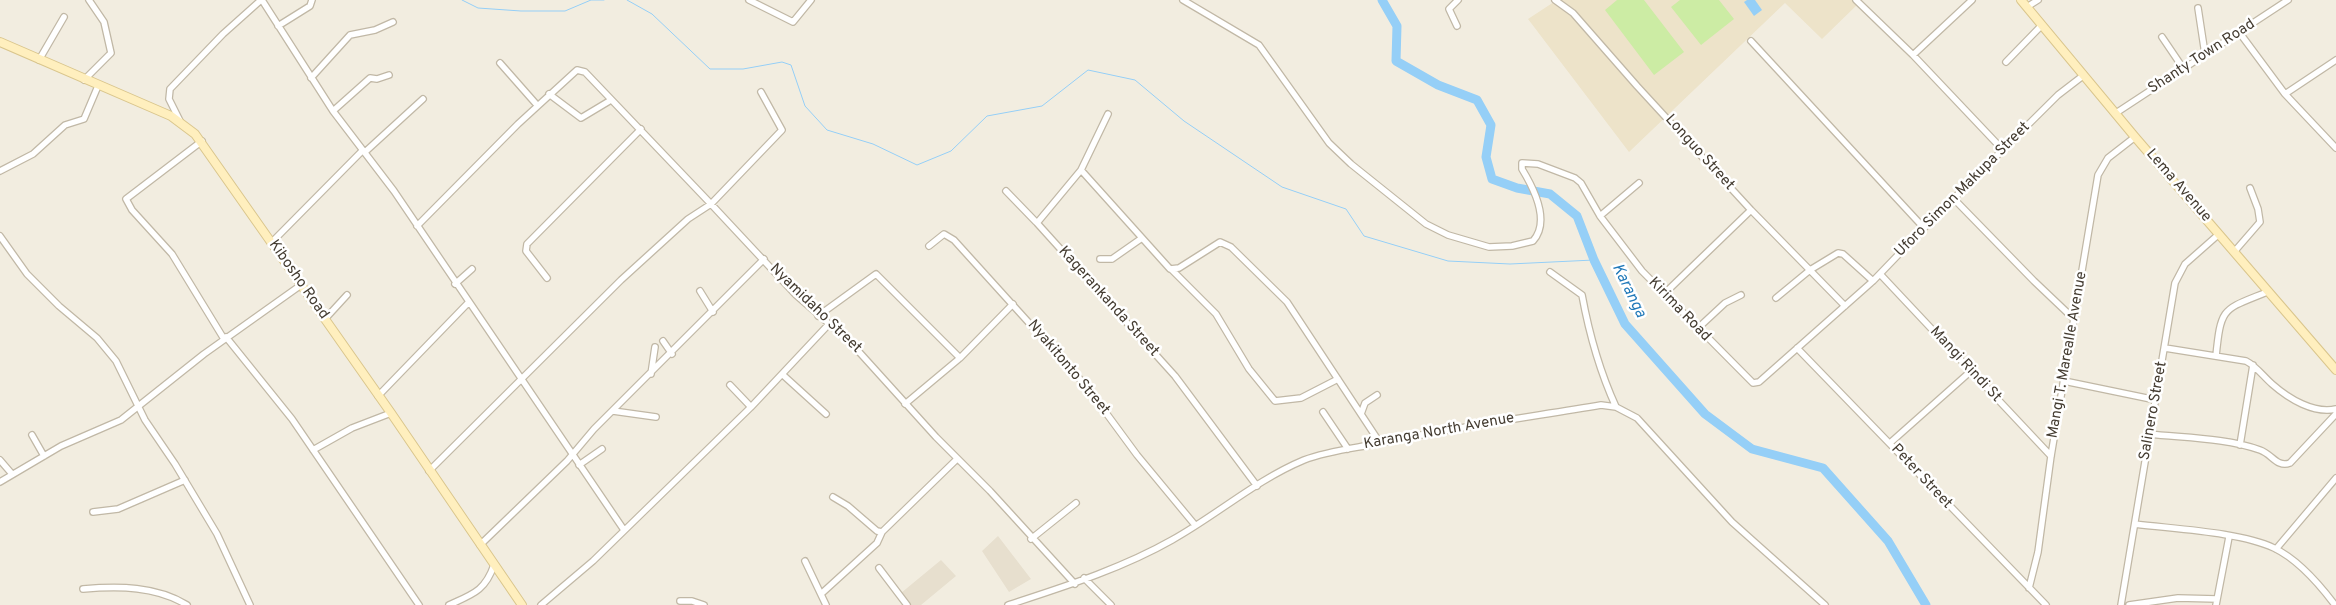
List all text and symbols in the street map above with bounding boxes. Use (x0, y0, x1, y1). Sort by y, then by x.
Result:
street label: Shanty Town Road (2145, 16, 2259, 98)
street label: Longuo Street (1660, 112, 1738, 194)
street label: Uforo Simon Makupa Street (1892, 119, 2034, 261)
street label: Lema Avenue (2141, 146, 2215, 226)
street label: Kibosho Road (264, 237, 332, 323)
street label: Kagerankanda Street (1054, 243, 1162, 361)
street label: Nyamidaho Street (765, 260, 865, 358)
water label: Karanga (1607, 261, 1649, 321)
street label: Mangi T. Marealle Avenue (2044, 270, 2092, 440)
street label: Kirima Road (1644, 274, 1714, 346)
street label: Nyakitonto Street (1023, 317, 1113, 419)
street label: Mangi Rindi St (1925, 323, 2005, 407)
street label: Salinero Street (2136, 360, 2172, 462)
street label: Karanga North Avenue (1362, 410, 1516, 454)
street label: Peter Street (1887, 441, 1955, 513)

